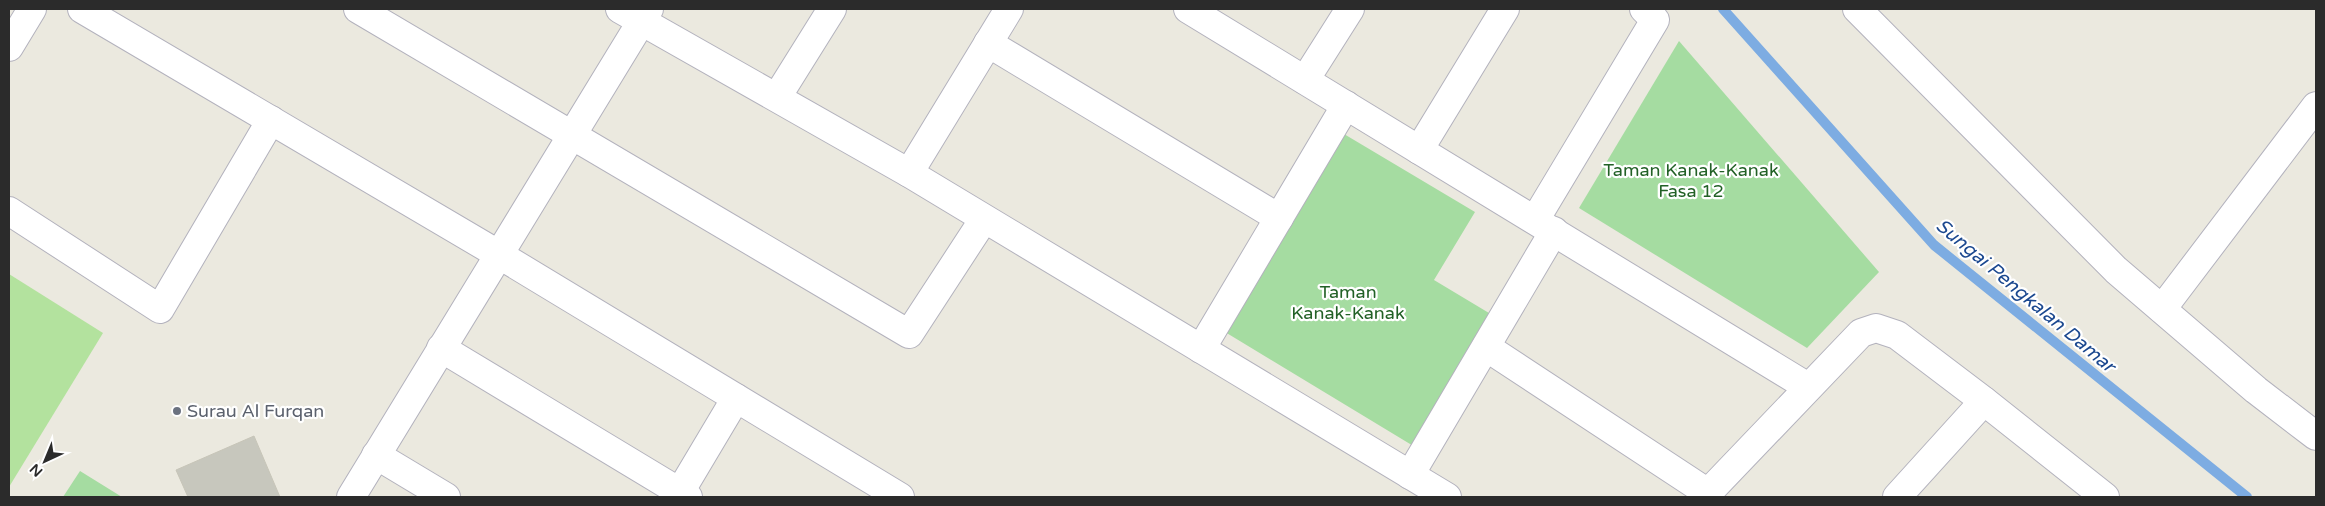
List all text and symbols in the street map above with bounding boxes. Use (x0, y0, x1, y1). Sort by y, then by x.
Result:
park label: Taman Kanak-Kanak Fasa 12 (1603, 159, 1779, 202)
water label: Sungai Pengkalan Damar (1931, 214, 2121, 379)
park label: Taman Kanak-Kanak (1291, 281, 1405, 324)
place label: Surau Al Furqan (187, 400, 324, 422)
marker: Surau Al Furqan (171, 405, 183, 417)
north arrow (20, 436, 70, 486)
text: N (26, 460, 46, 480)

